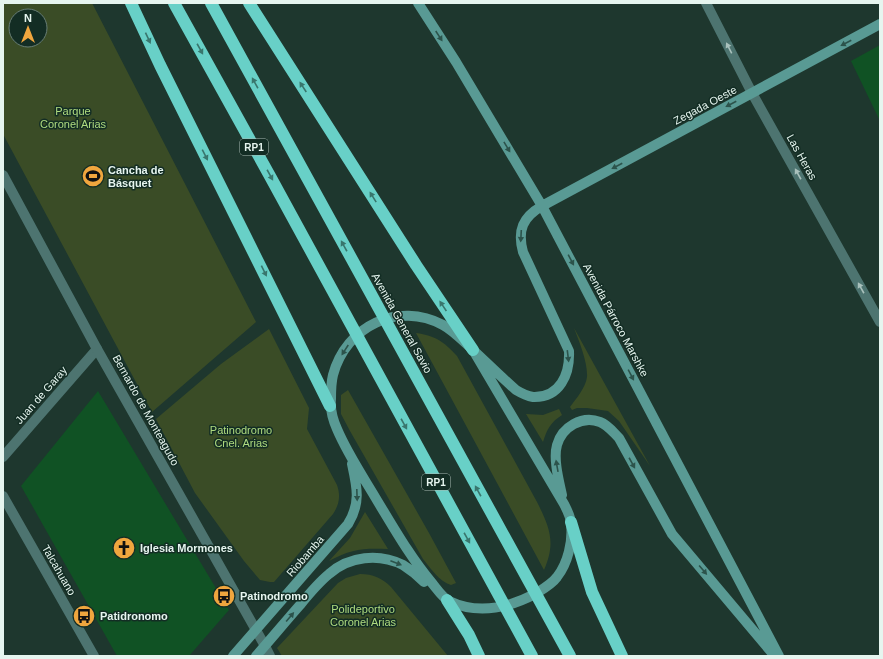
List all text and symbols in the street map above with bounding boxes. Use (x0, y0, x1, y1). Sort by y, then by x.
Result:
north arrow (8, 8, 48, 48)
text: N (24, 12, 32, 24)
one-way arrow (436, 30, 443, 42)
one-way arrow (145, 33, 151, 44)
one-way arrow (840, 39, 852, 46)
one-way arrow (726, 42, 732, 53)
one-way arrow (196, 43, 203, 55)
one-way arrow (251, 77, 258, 88)
one-way arrow (299, 82, 307, 92)
street label: Zegada Oeste (671, 83, 739, 127)
one-way arrow (725, 101, 737, 108)
park label: Parque Coronel Arias (40, 105, 107, 130)
street label: Las Heras (785, 132, 820, 182)
road number: RP1 (240, 139, 268, 155)
one-way arrow (503, 141, 510, 153)
one-way arrow (202, 149, 208, 161)
sports icon: Cancha de Básquet (80, 163, 106, 189)
one-way arrow (611, 163, 623, 169)
place label: Cancha de Básquet (108, 164, 164, 189)
one-way arrow (794, 168, 801, 180)
one-way arrow (266, 169, 273, 181)
one-way arrow (369, 191, 376, 203)
one-way arrow (518, 230, 525, 242)
one-way arrow (341, 240, 348, 252)
one-way arrow (567, 254, 574, 266)
street label: Avenida Párroco Marshke (581, 261, 651, 379)
one-way arrow (260, 265, 267, 277)
street label: Avenida General Savio (370, 271, 434, 375)
one-way arrow (858, 282, 864, 294)
one-way arrow (439, 301, 447, 311)
one-way arrow (341, 345, 349, 355)
one-way arrow (565, 349, 571, 362)
street label: Bernardo de Monteagudo (111, 353, 181, 467)
street label: Juan de Garay (13, 363, 70, 426)
one-way arrow (628, 369, 634, 381)
one-way arrow (401, 418, 408, 430)
park label: Patinodromo Cnel. Arias (210, 424, 272, 449)
one-way arrow (628, 457, 635, 469)
one-way arrow (553, 460, 559, 472)
road number: RP1 (422, 474, 450, 490)
one-way arrow (475, 485, 482, 496)
one-way arrow (354, 489, 360, 502)
street label: Riobamba (284, 532, 327, 579)
one-way arrow (463, 532, 470, 544)
church icon: Iglesia Mormones (111, 535, 137, 561)
place label: Iglesia Mormones (140, 542, 233, 554)
street label: Talcahuano (40, 543, 78, 597)
one-way arrow (390, 560, 402, 566)
one-way arrow (699, 565, 708, 576)
bus stop icon: Patinodromo (211, 583, 237, 609)
place label: Patinodromo (240, 590, 308, 602)
bus stop icon: Patidronomo (71, 603, 97, 629)
park label: Polideportivo Coronel Arias (330, 603, 397, 628)
place label: Patidronomo (100, 610, 168, 622)
one-way arrow (285, 611, 294, 622)

